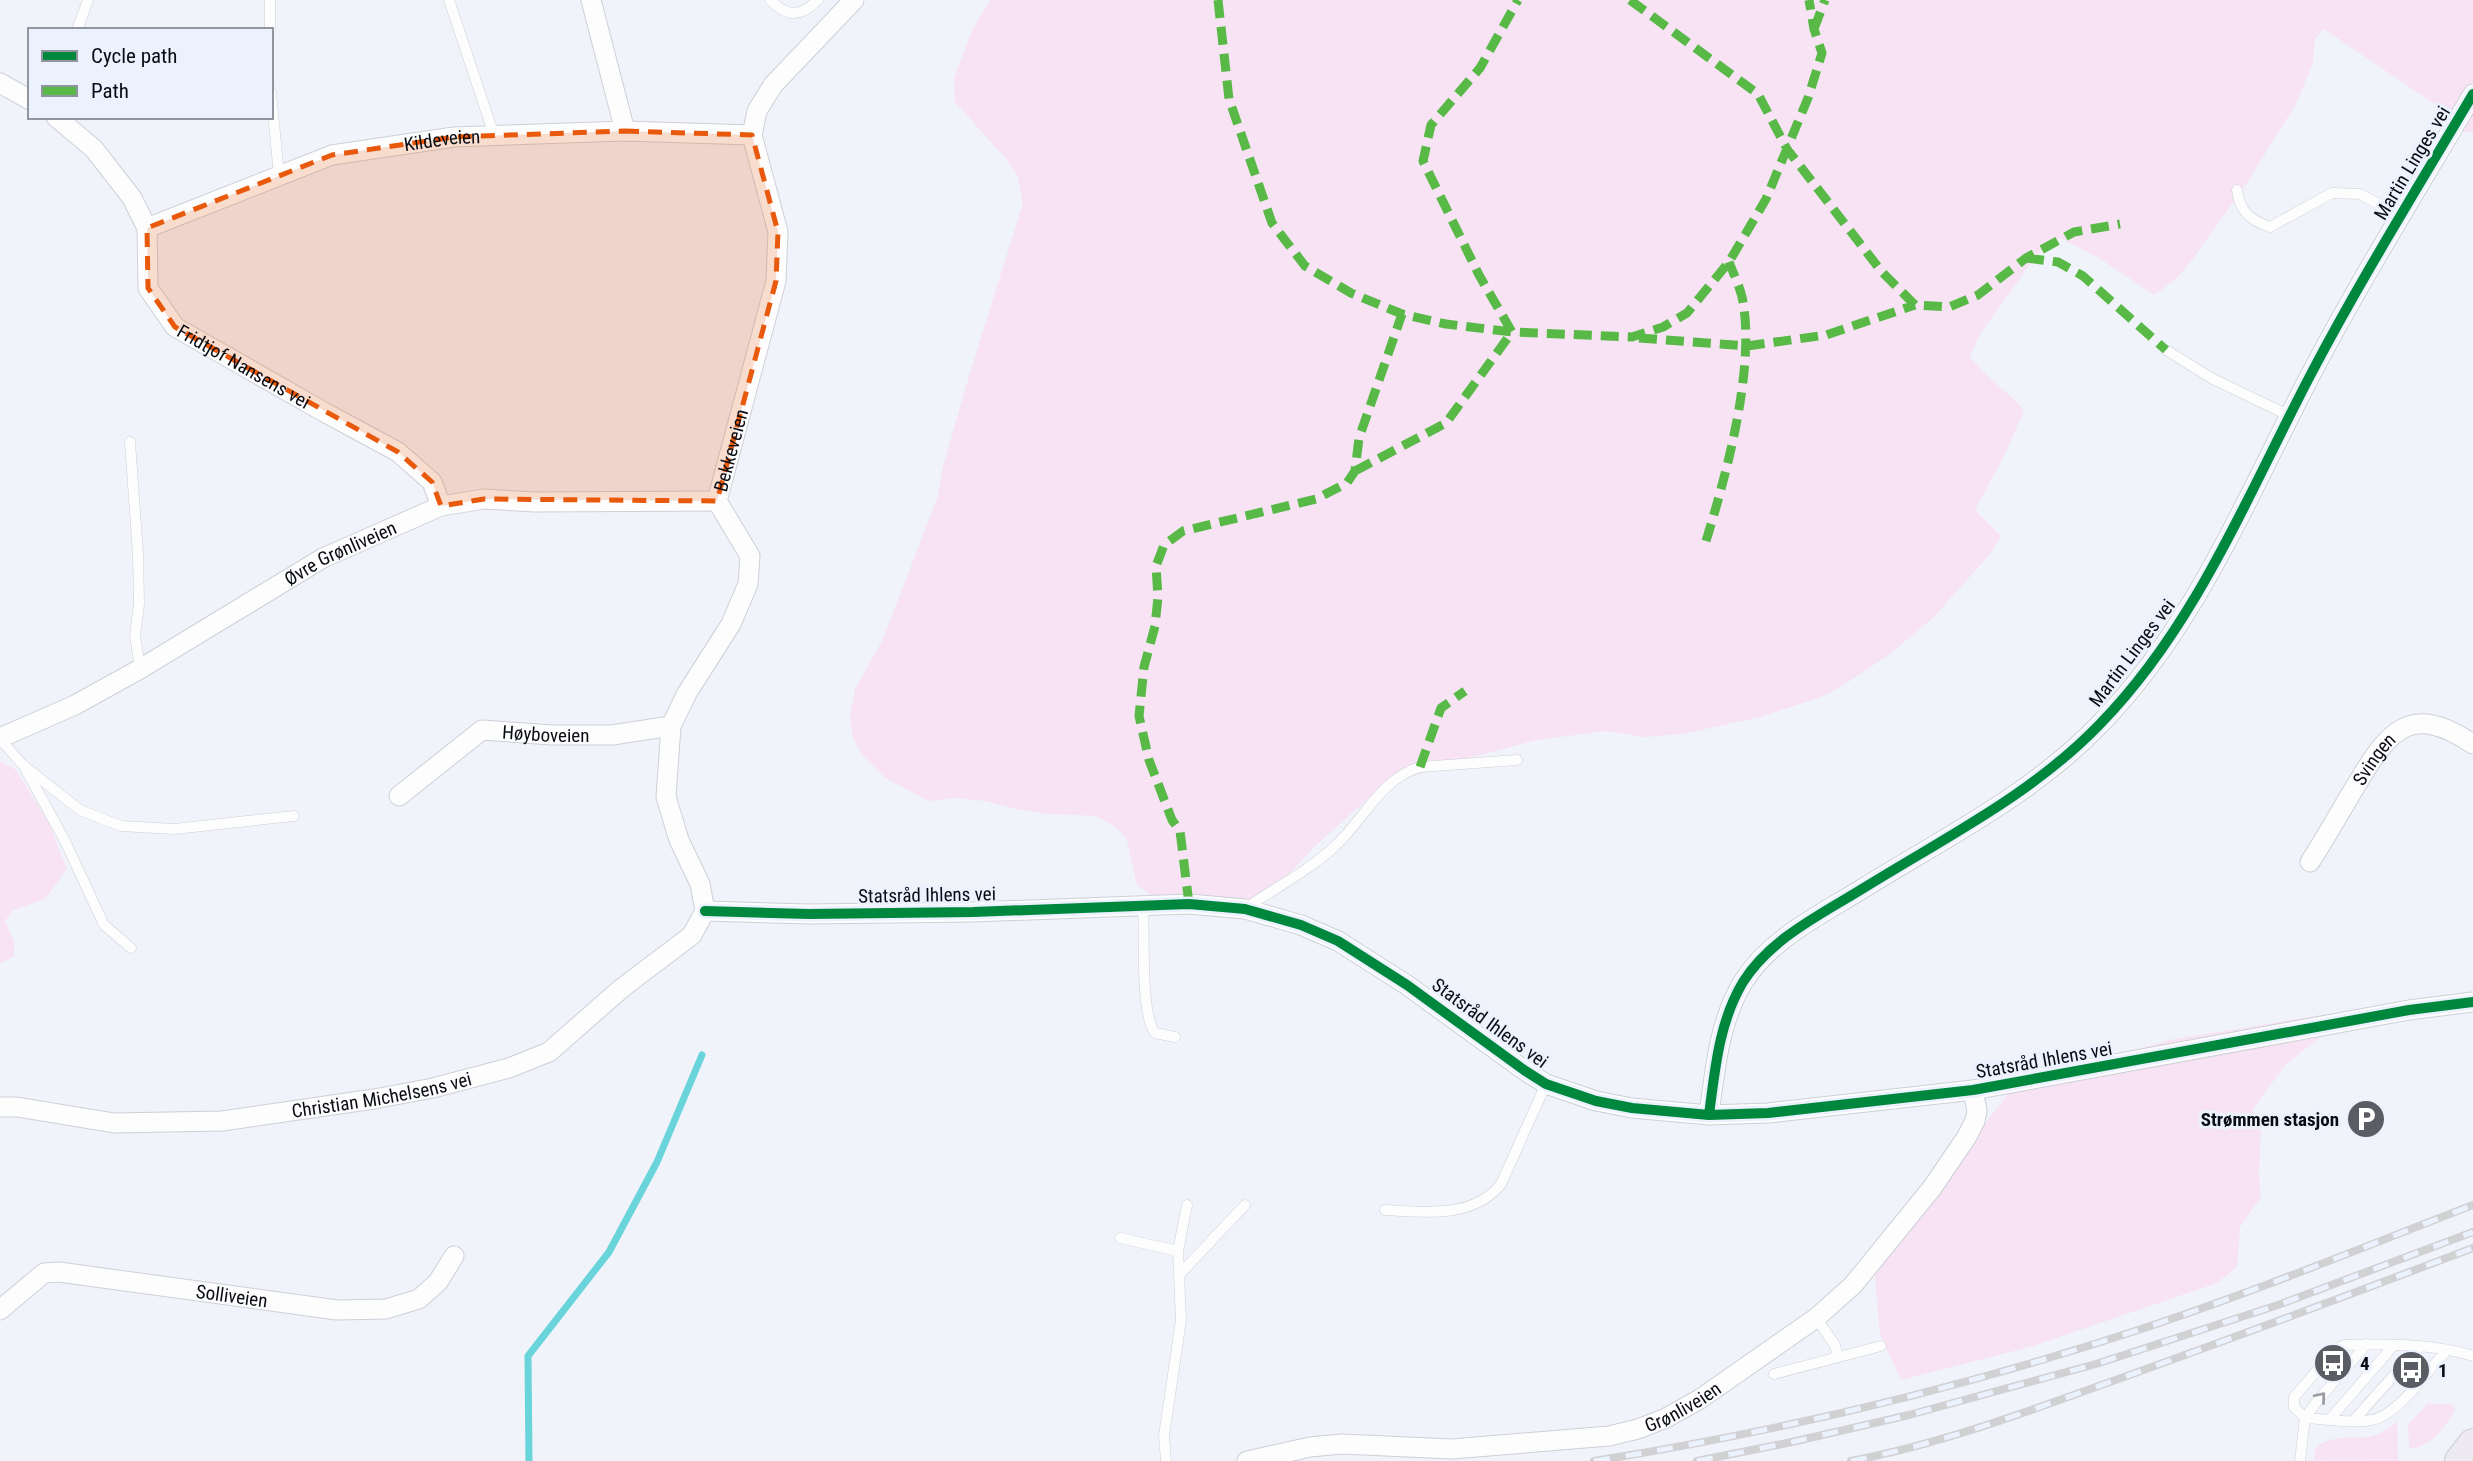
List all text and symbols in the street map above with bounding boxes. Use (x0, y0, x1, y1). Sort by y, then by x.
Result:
legend (28, 28, 273, 119)
text: Cycle path (91, 44, 177, 68)
text: Path (91, 79, 129, 103)
street label: Martin Linges vei (2369, 102, 2455, 224)
street label: Kildeveien (402, 125, 481, 156)
street label: Fridtjof Nansens vei (173, 319, 315, 413)
street label: Bekkeveien (709, 407, 753, 494)
street label: Øvre Grønliveien (280, 516, 400, 590)
street label: Martin Linges vei (2084, 595, 2180, 711)
street label: Høyboveien (501, 720, 589, 747)
street label: Svingen (2347, 728, 2400, 789)
street label: Statsråd Ihlens vei (858, 882, 996, 908)
street label: Statsråd Ihlens vei (1427, 973, 1553, 1073)
street label: Statsråd Ihlens vei (1974, 1037, 2114, 1083)
street label: Christian Michelsens vei (290, 1067, 474, 1122)
parking icon: Strømmen stasjon (2345, 1098, 2387, 1140)
place label: Strømmen stasjon (2201, 1108, 2339, 1131)
street label: Solliveien (195, 1279, 269, 1312)
bus stop icon: 4 (2312, 1342, 2354, 1384)
bus stop icon: 1 (2390, 1349, 2432, 1391)
place label: 4 (2360, 1352, 2370, 1375)
place label: 1 (2438, 1359, 2448, 1382)
street label: Grønliveien (1641, 1377, 1725, 1437)
one-way arrow (2313, 1392, 2325, 1405)

